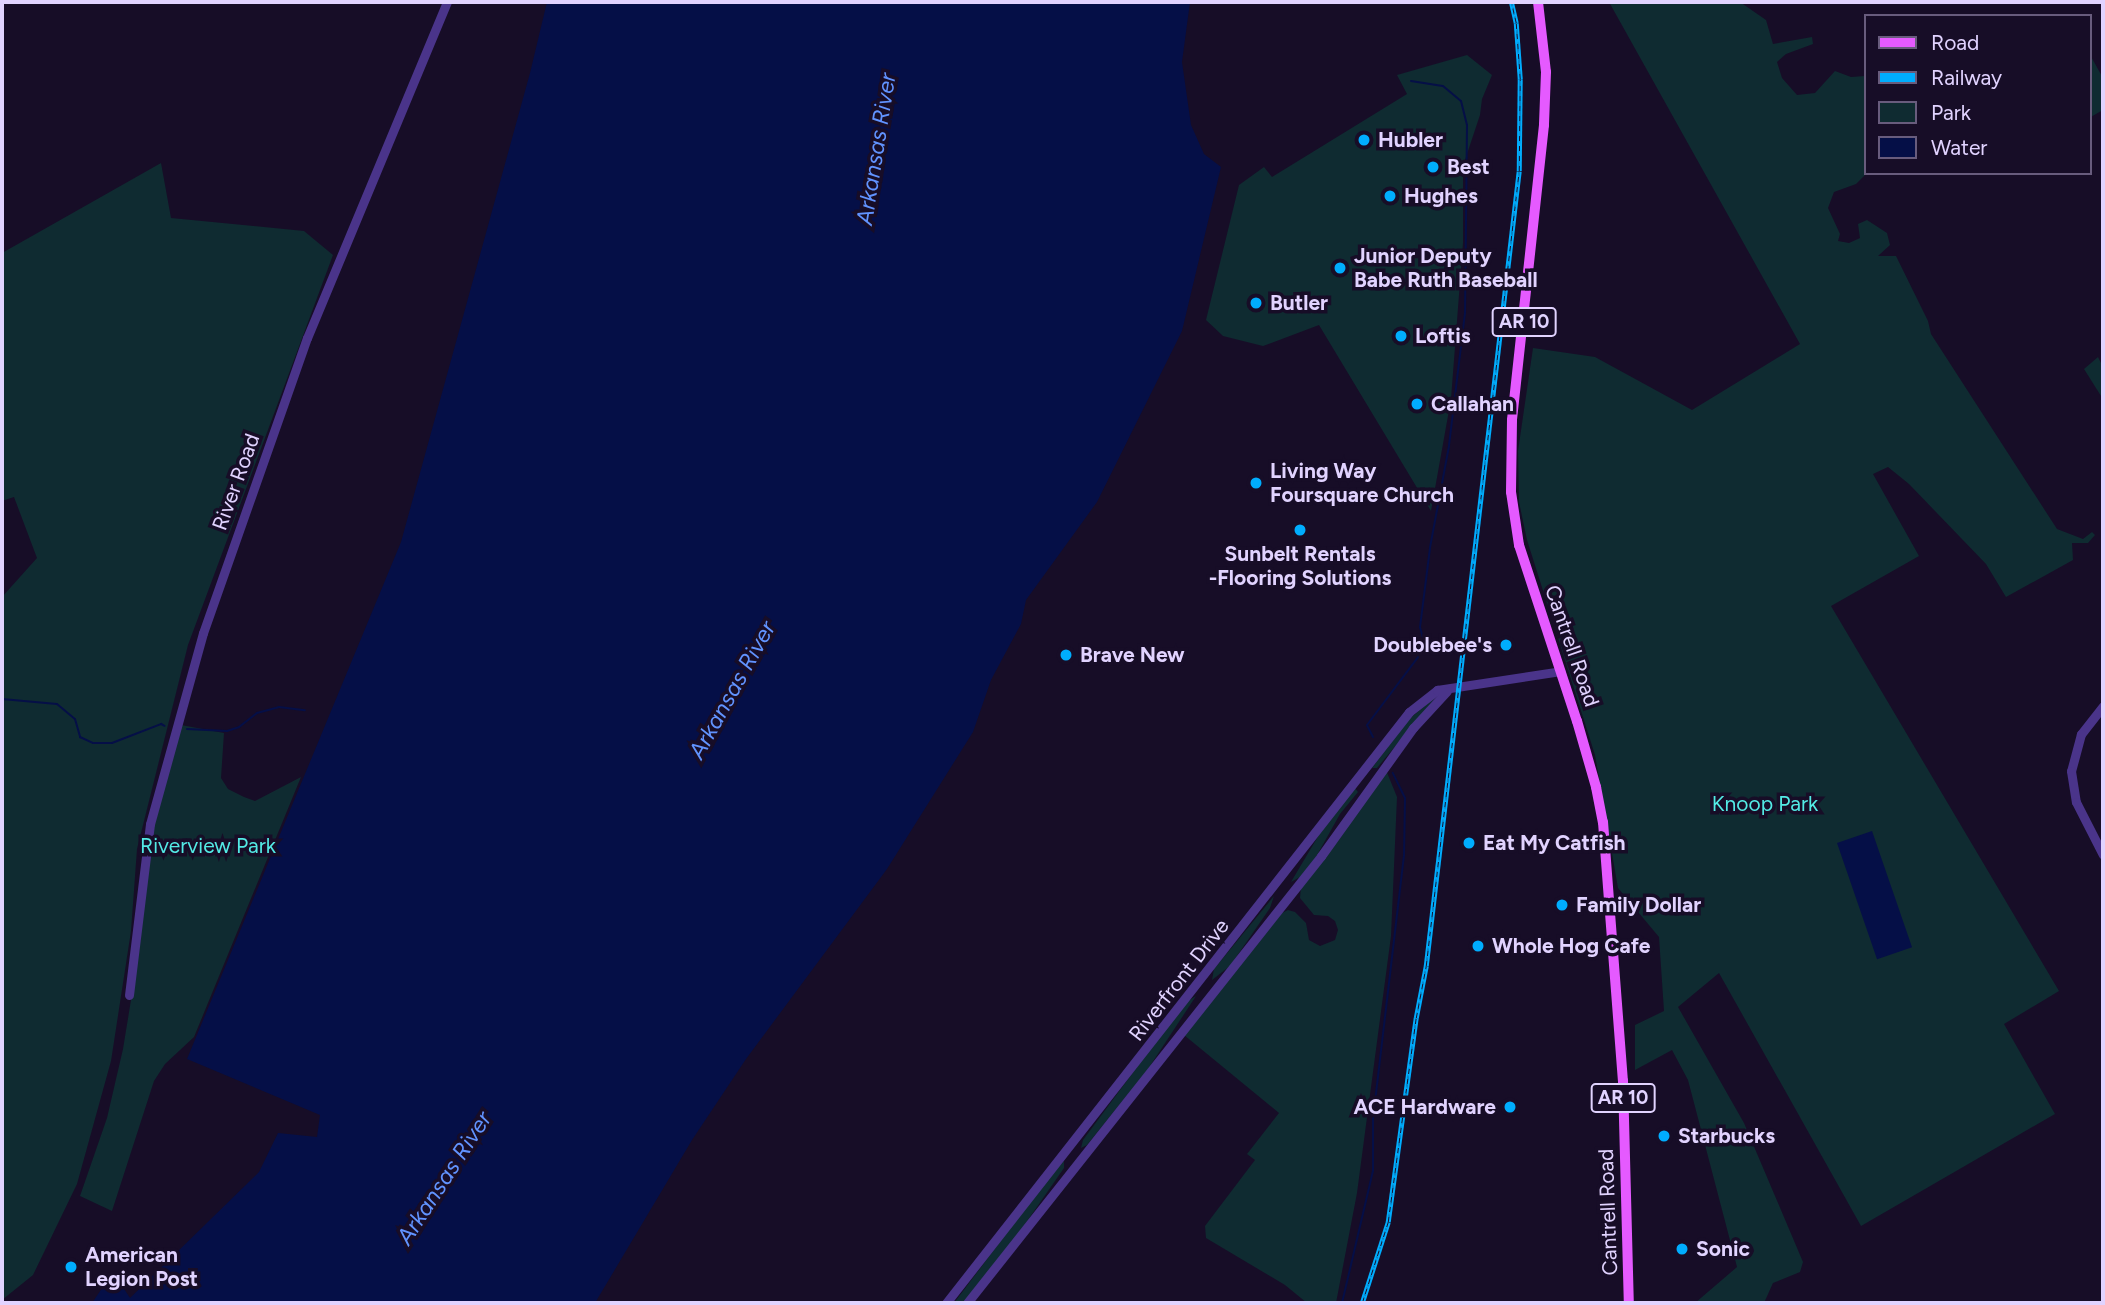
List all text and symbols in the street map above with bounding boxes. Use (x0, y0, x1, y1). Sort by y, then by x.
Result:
legend (1864, 14, 2091, 175)
text: Road (1931, 30, 1979, 55)
text: Railway (1931, 65, 2002, 90)
water label: Arkansas River (850, 71, 902, 227)
text: Park (1931, 100, 1971, 125)
place label: Hubler (1378, 127, 1443, 153)
marker: Hubler (1356, 132, 1372, 148)
text: Water (1931, 135, 1987, 160)
place label: Best (1447, 154, 1490, 180)
marker: Best (1425, 159, 1441, 175)
place label: Hughes (1404, 183, 1478, 209)
marker: Hughes (1382, 188, 1398, 204)
place label: Junior Deputy Babe Ruth Baseball (1354, 243, 1538, 293)
marker: Junior Deputy Babe Ruth Baseball (1332, 260, 1348, 276)
place label: Butler (1270, 290, 1328, 316)
marker: Butler (1248, 295, 1264, 311)
road number: AR 10 (1491, 306, 1557, 338)
place label: Loftis (1415, 323, 1470, 349)
marker: Loftis (1393, 328, 1409, 344)
place label: Callahan (1431, 391, 1514, 417)
marker: Callahan (1409, 396, 1425, 412)
street label: River Road (207, 430, 265, 534)
place label: Living Way Foursquare Church (1270, 458, 1454, 508)
marker: Living Way Foursquare Church (1248, 475, 1264, 491)
marker: Sunbelt Rentals -Flooring Solutions (1292, 522, 1308, 538)
place label: Sunbelt Rentals -Flooring Solutions (1209, 541, 1391, 591)
street label: Cantrell Road (1539, 582, 1605, 710)
water label: Arkansas River (683, 616, 781, 764)
place label: Doublebee's (1373, 632, 1492, 658)
marker: Doublebee's (1498, 637, 1514, 653)
place label: Brave New (1080, 642, 1185, 668)
marker: Brave New (1058, 647, 1074, 663)
park label: Knoop Park (1712, 791, 1818, 817)
place label: Eat My Catfish (1483, 830, 1625, 856)
park label: Riverview Park (140, 833, 276, 859)
marker: Eat My Catfish (1461, 835, 1477, 851)
place label: Family Dollar (1576, 892, 1701, 918)
marker: Family Dollar (1554, 897, 1570, 913)
street label: Riverfront Drive (1124, 914, 1234, 1046)
place label: Whole Hog Cafe (1492, 933, 1650, 959)
marker: Whole Hog Cafe (1470, 938, 1486, 954)
road number: AR 10 (1590, 1082, 1656, 1114)
place label: ACE Hardware (1354, 1094, 1496, 1120)
marker: ACE Hardware (1502, 1099, 1518, 1115)
water label: Arkansas River (391, 1106, 497, 1250)
place label: Starbucks (1678, 1123, 1775, 1149)
marker: Starbucks (1656, 1128, 1672, 1144)
street label: Cantrell Road (1593, 1148, 1623, 1276)
place label: Sonic (1696, 1236, 1750, 1262)
marker: Sonic (1674, 1241, 1690, 1257)
place label: American Legion Post (85, 1242, 198, 1292)
marker: American Legion Post (63, 1259, 79, 1275)

